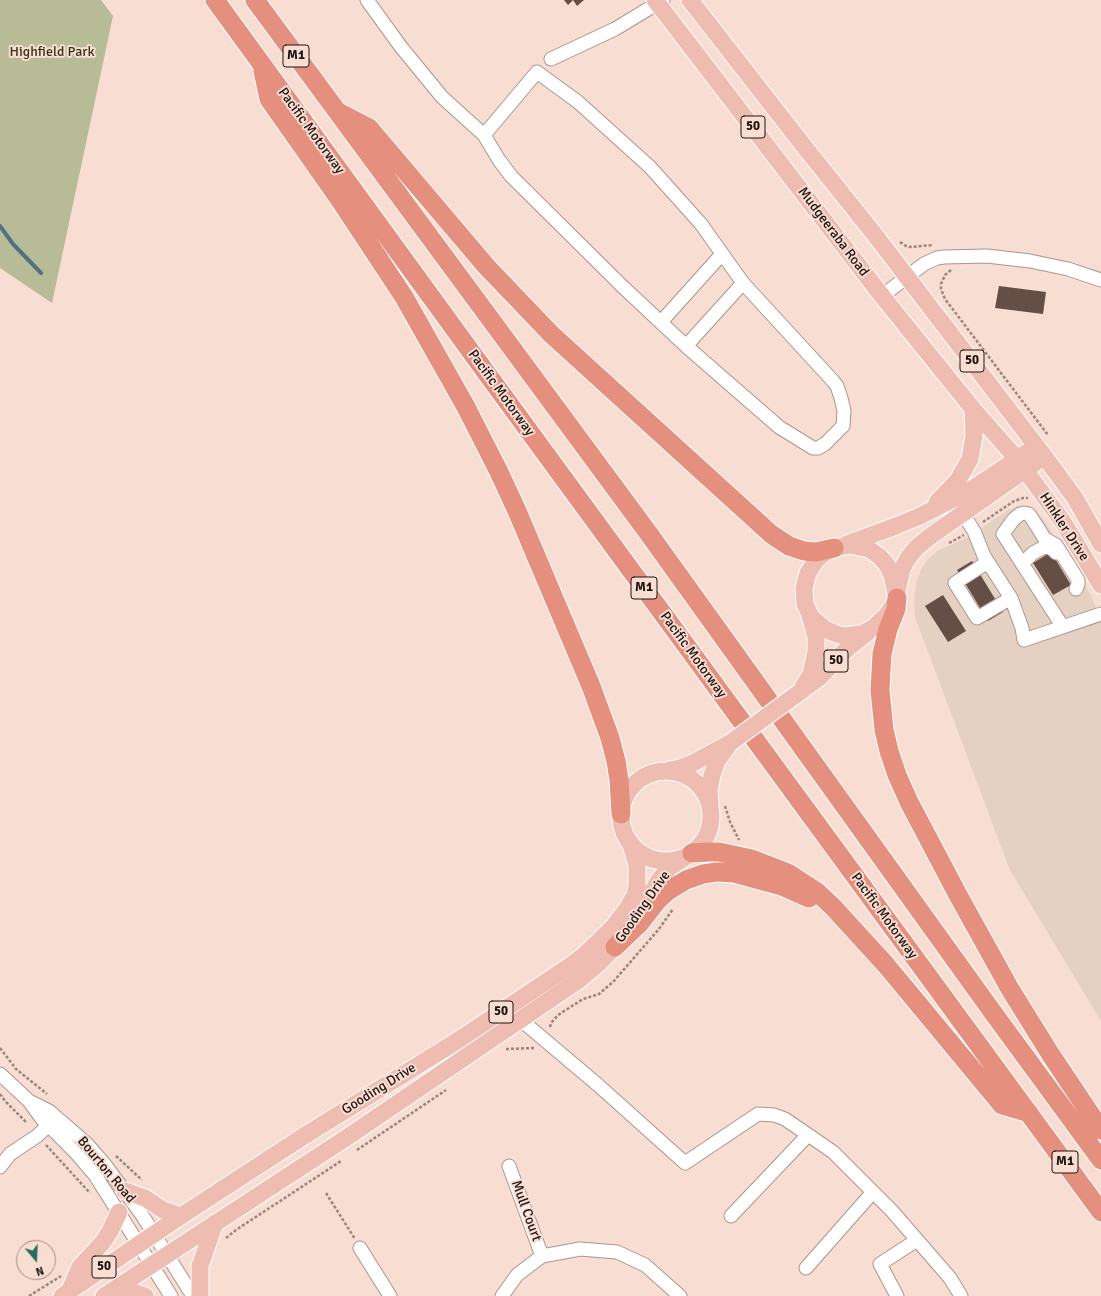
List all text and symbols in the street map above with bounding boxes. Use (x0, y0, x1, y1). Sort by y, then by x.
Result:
park label: Highfield Park (10, 44, 94, 60)
road number: M1 (283, 45, 309, 67)
street label: Pacific Motorway (274, 85, 348, 177)
road number: 50 (741, 116, 765, 138)
street label: Mudgeeraba Road (794, 184, 872, 280)
street label: Pacific Motorway (464, 347, 538, 439)
road number: 50 (960, 350, 984, 372)
street label: Hinkler Drive (1036, 490, 1092, 564)
road number: M1 (631, 577, 657, 599)
street label: Pacific Motorway (656, 609, 730, 701)
road number: 50 (824, 650, 848, 672)
street label: Gooding Drive (612, 868, 674, 946)
street label: Pacific Motorway (847, 870, 921, 962)
road number: 50 (489, 1001, 513, 1023)
street label: Gooding Drive (339, 1060, 419, 1118)
street label: Bourton Road (73, 1133, 139, 1207)
road number: M1 (1052, 1151, 1078, 1173)
street label: Mull Court (507, 1178, 545, 1244)
north arrow (16, 1240, 56, 1280)
road number: 50 (92, 1256, 116, 1278)
text: N (34, 1263, 45, 1278)

